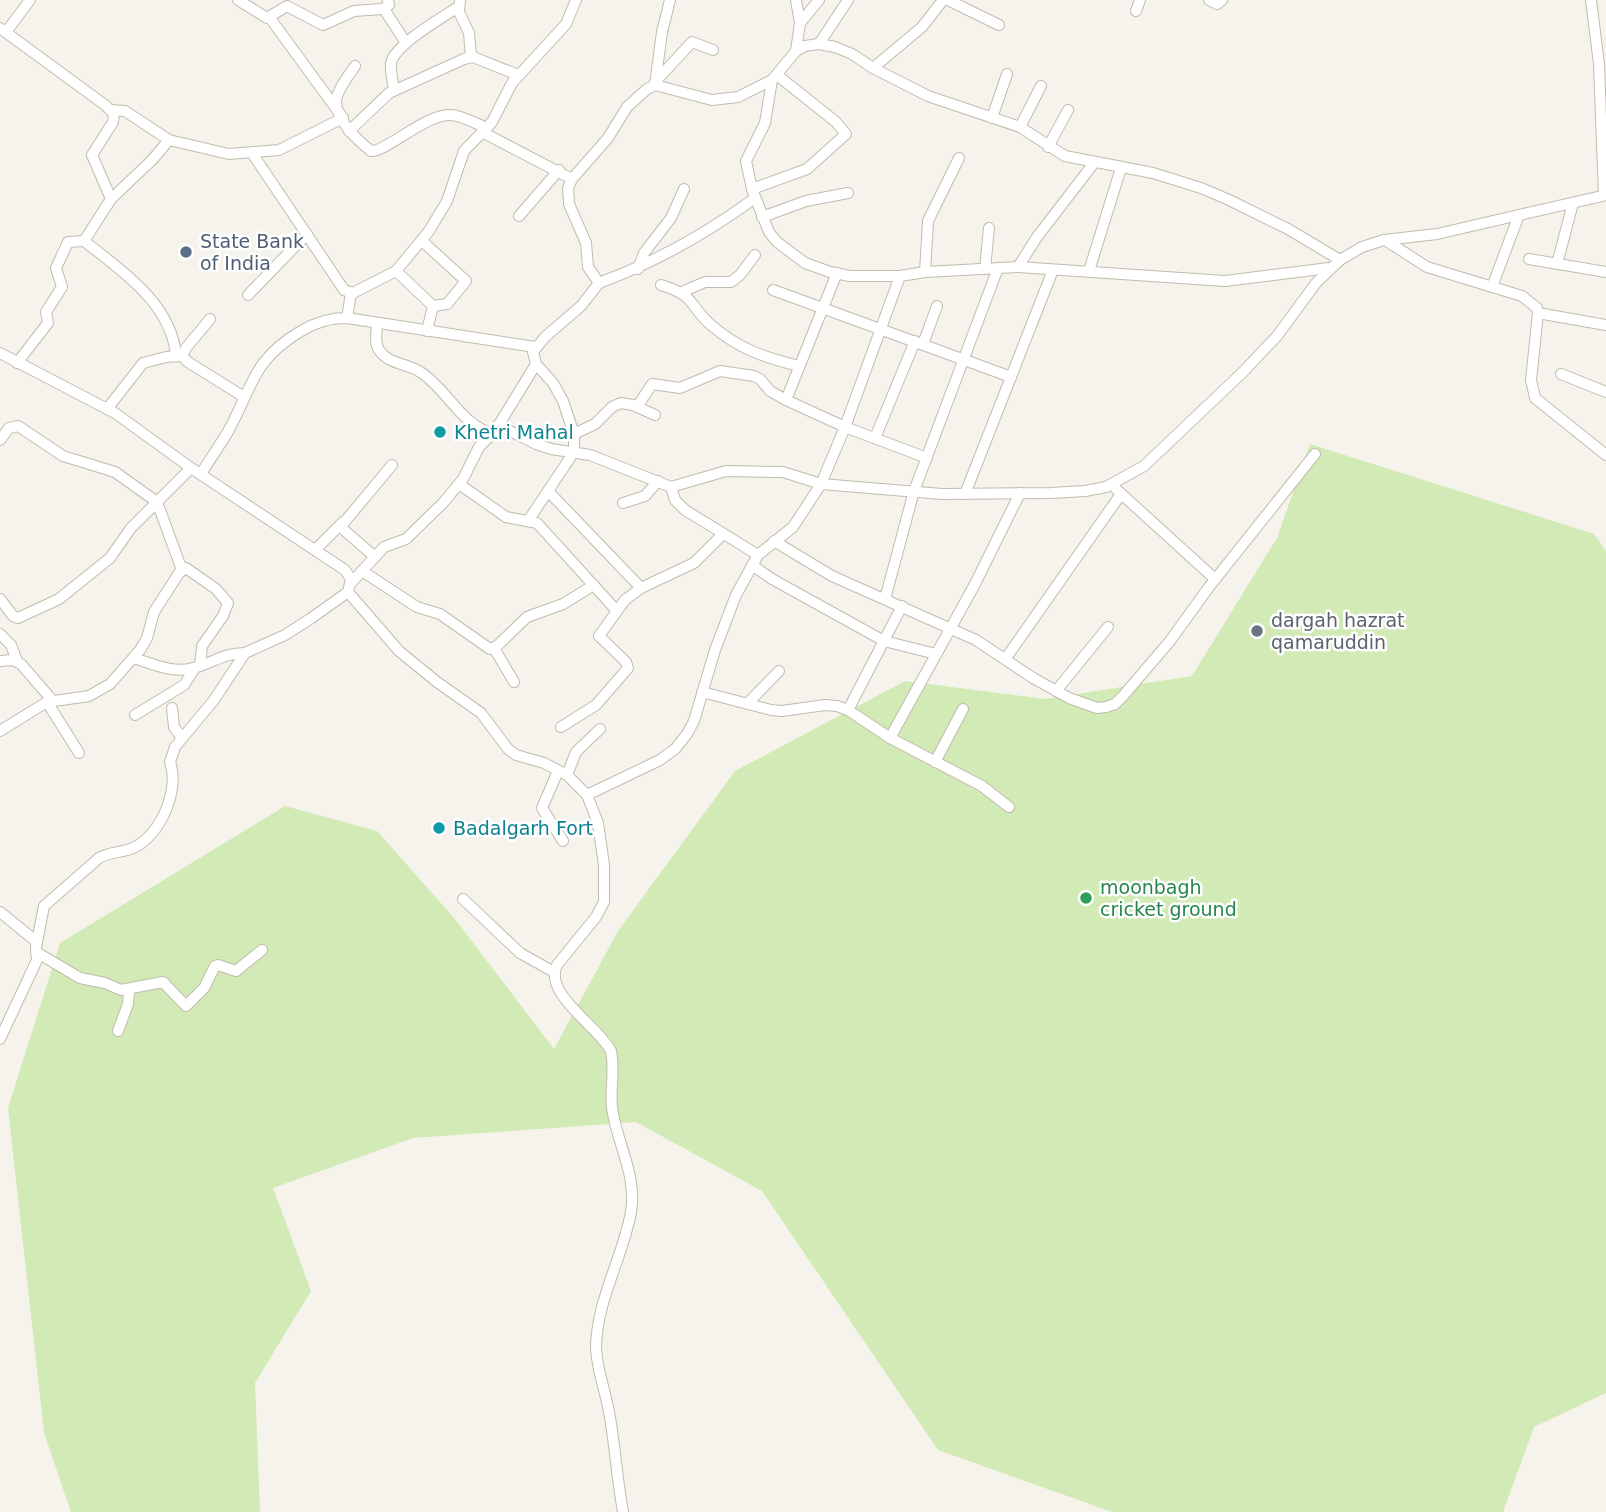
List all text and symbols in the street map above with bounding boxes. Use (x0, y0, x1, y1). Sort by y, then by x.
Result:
place label: State Bank of India (200, 230, 304, 274)
marker: State Bank of India (178, 244, 194, 260)
place label: Khetri Mahal (454, 421, 574, 443)
marker: Khetri Mahal (432, 424, 448, 440)
place label: dargah hazrat qamaruddin (1271, 609, 1405, 653)
marker: dargah hazrat qamaruddin (1249, 623, 1265, 639)
place label: Badalgarh Fort (453, 817, 593, 839)
marker: Badalgarh Fort (431, 820, 447, 836)
place label: moonbagh cricket ground (1100, 876, 1237, 920)
marker: moonbagh cricket ground (1078, 890, 1094, 906)

